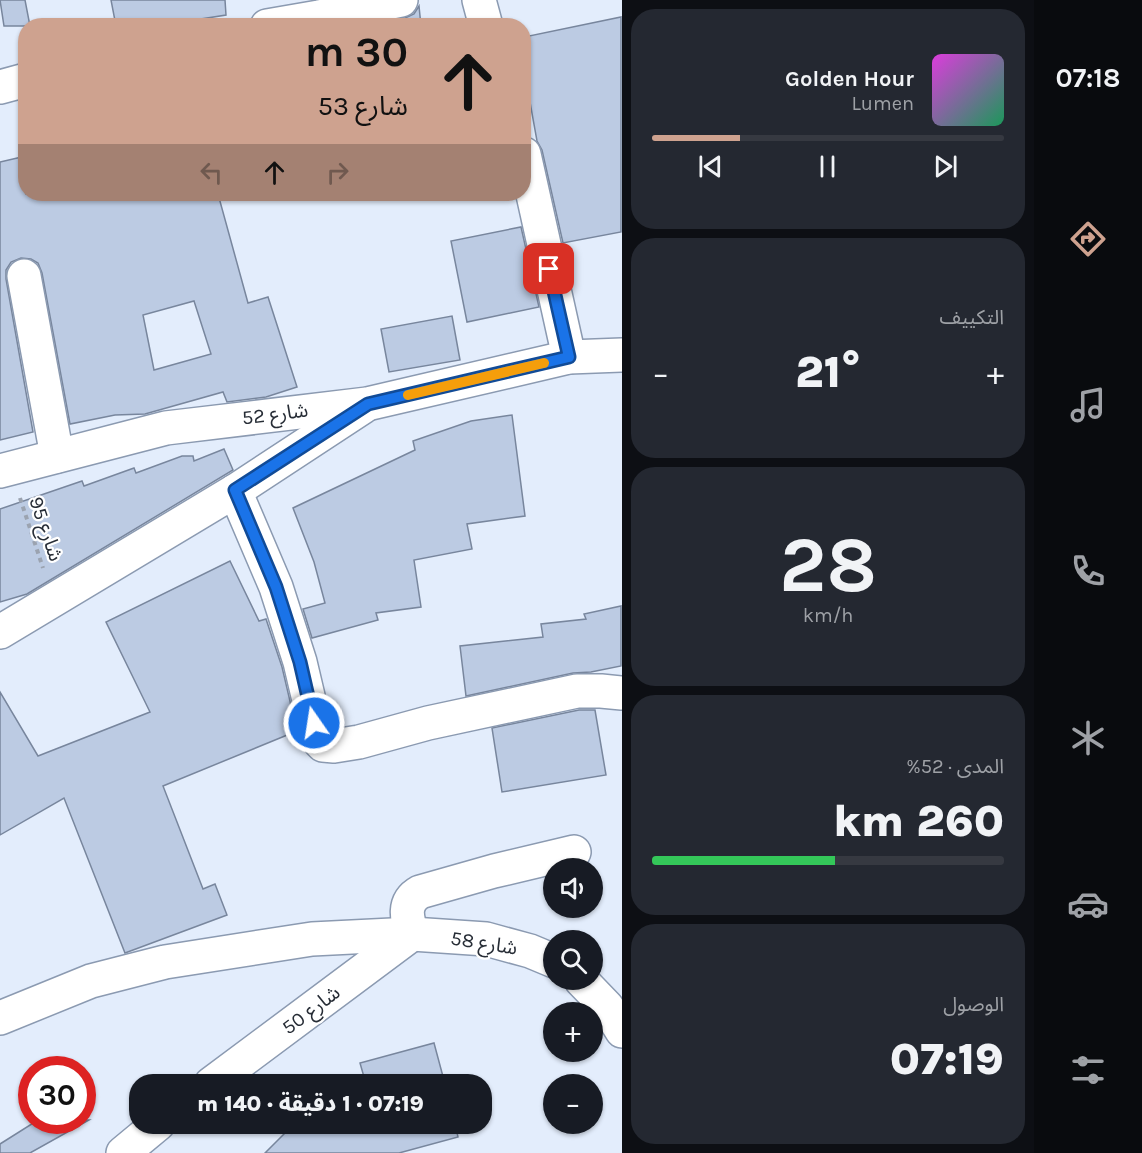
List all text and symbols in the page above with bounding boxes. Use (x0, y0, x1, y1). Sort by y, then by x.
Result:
text: 30 m (305, 27, 408, 77)
icon: ahead (429, 42, 507, 120)
text: 07:18 (1056, 62, 1120, 94)
text: Golden Hour (785, 66, 914, 92)
text: شارع 53 (318, 90, 408, 122)
text: Lumen (851, 92, 914, 115)
icon: previous (694, 150, 727, 183)
icon: pause (811, 150, 844, 183)
icon: next (929, 150, 962, 183)
icon: left (195, 156, 228, 189)
icon: ahead (258, 156, 291, 189)
icon: right (321, 156, 354, 189)
icon: directions (1067, 218, 1109, 260)
pin (523, 243, 574, 294)
icon: arrive (532, 252, 565, 285)
text: التكييف (940, 306, 1004, 329)
text: 21° (795, 346, 861, 398)
text: − (652, 354, 669, 392)
text: + (987, 354, 1004, 392)
icon: music (1067, 384, 1109, 426)
street label: شارع 52 (241, 399, 310, 432)
street label: شارع 95 (21, 494, 68, 565)
text: 28 (779, 519, 877, 611)
icon: phone (1067, 550, 1109, 592)
text: km/h (803, 604, 853, 627)
position arrow (282, 691, 346, 755)
icon: climate (1067, 717, 1109, 759)
text: المدى · 52% (906, 755, 1004, 778)
text: 260 km (833, 795, 1004, 847)
map controls (543, 858, 603, 1134)
button: sound (543, 858, 603, 918)
icon: car (1067, 883, 1109, 925)
street label: شارع 58 (448, 926, 519, 963)
button: search (543, 930, 603, 990)
street label: شارع 50 (277, 981, 346, 1042)
text: الوصول (943, 993, 1004, 1016)
button: + (543, 1002, 603, 1062)
text: 07:19 (890, 1033, 1004, 1085)
icon: filters (1067, 1049, 1109, 1091)
speed limit sign: 30 (18, 1056, 96, 1134)
button: − (543, 1074, 603, 1134)
text: 07:19 · 1 دقيقة · 140 m (197, 1091, 424, 1117)

